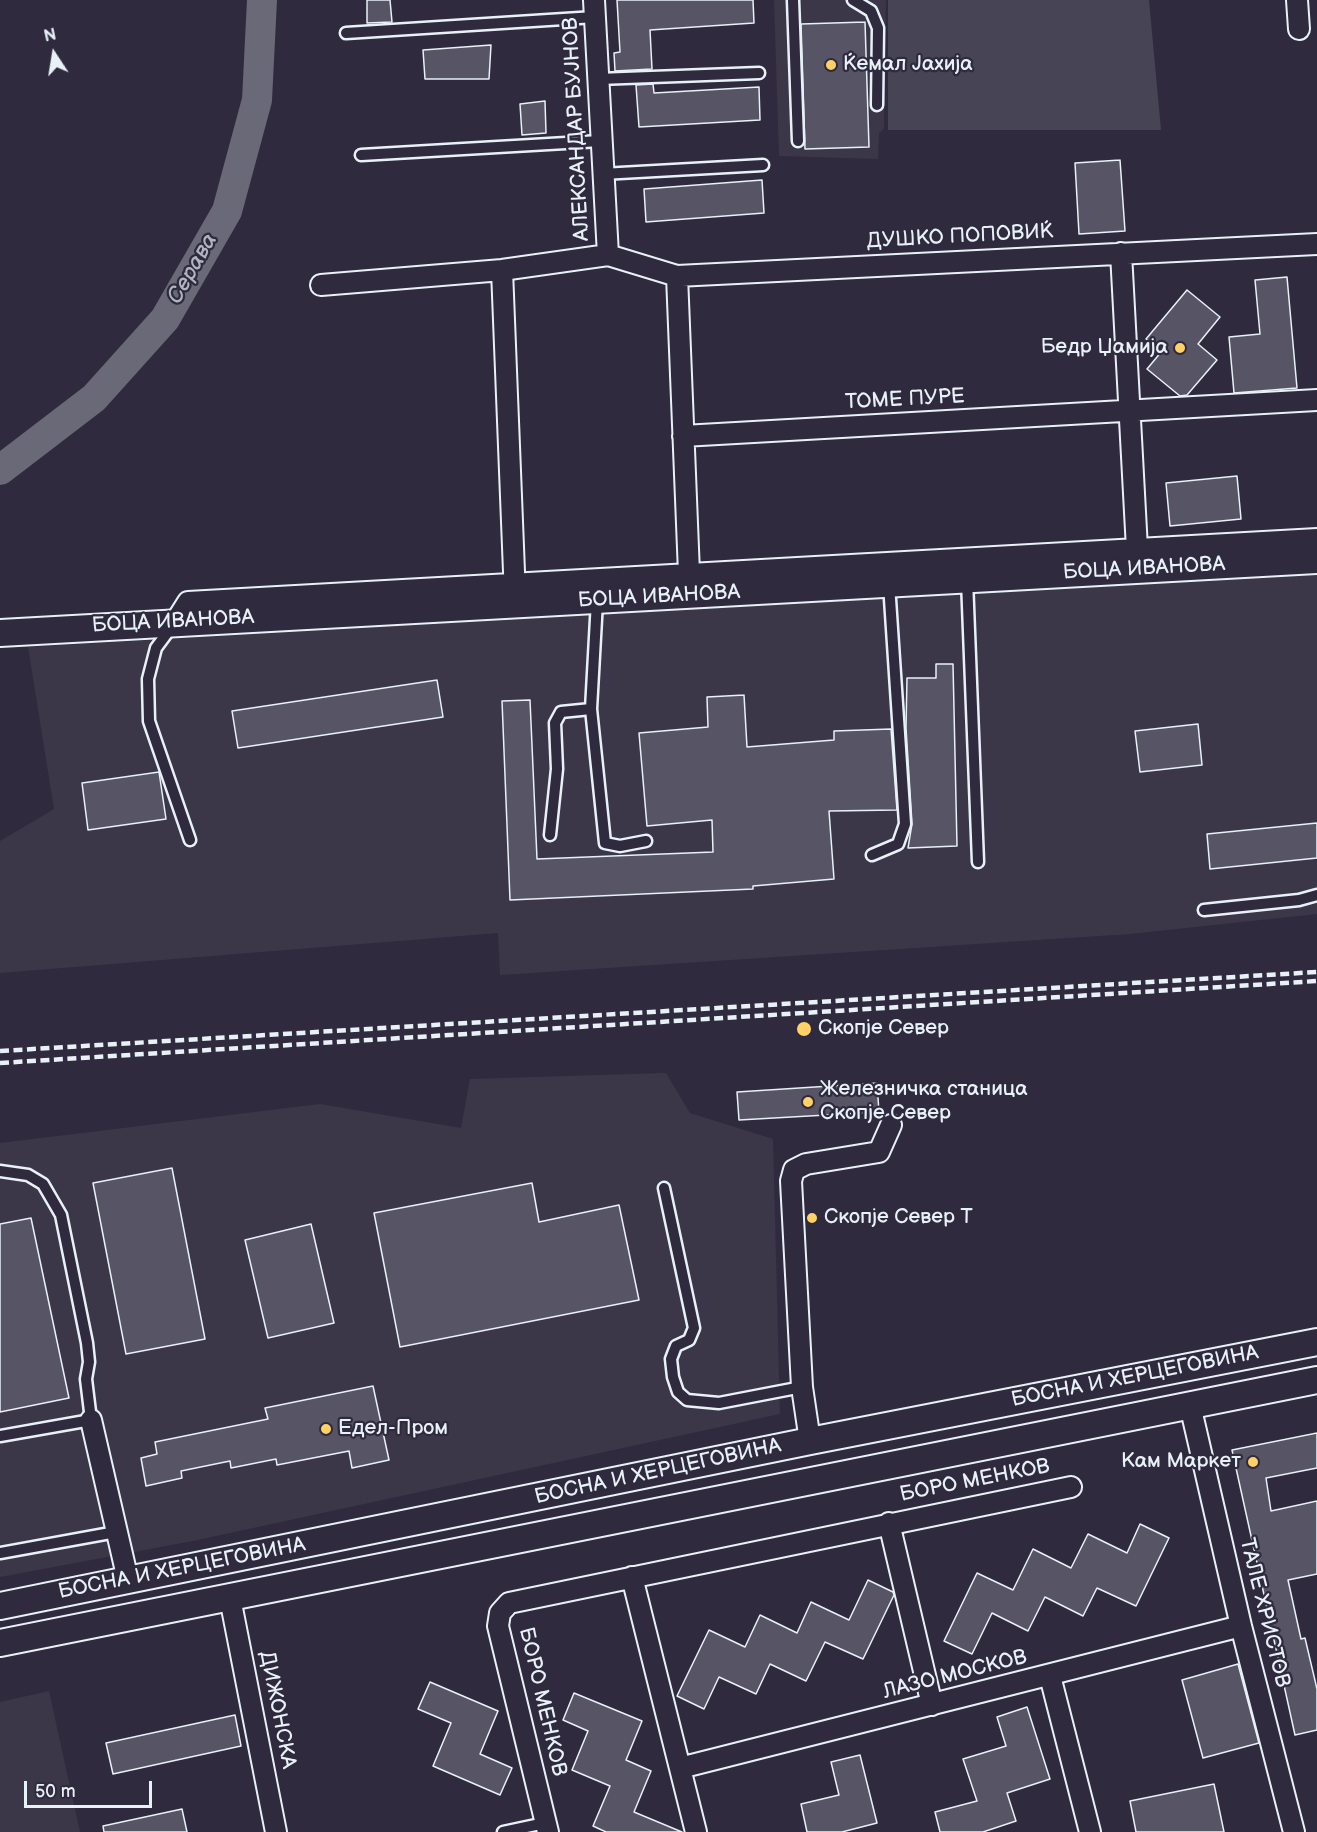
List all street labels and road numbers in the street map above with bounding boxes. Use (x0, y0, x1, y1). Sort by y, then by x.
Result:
street label: АЛЕКСАНДАР БУЈНОВ (559, 16, 595, 242)
street label: ДУШКО ПОПОВИЌ (866, 220, 1054, 254)
street label: ТОМЕ ПУРЕ (845, 384, 965, 416)
street label: БОЦА ИВАНОВА (1062, 552, 1226, 586)
street label: БОЦА ИВАНОВА (577, 580, 741, 614)
street label: БОЦА ИВАНОВА (91, 605, 255, 639)
street label: БОСНА И ХЕРЦЕГОВИНА (1009, 1341, 1261, 1413)
street label: БОСНА И ХЕРЦЕГОВИНА (533, 1434, 783, 1510)
street label: БОРО МЕНКОВ (898, 1454, 1052, 1508)
street label: БОСНА И ХЕРЦЕГОВИНА (56, 1533, 308, 1605)
street label: ТАЛЕ ХРИСТОВ (1233, 1536, 1295, 1690)
street label: БОРО МЕНКОВ (513, 1625, 571, 1779)
street label: ЛАЗО МОСКОВ (880, 1645, 1030, 1705)
street label: ДИЖОНСКА (253, 1649, 301, 1771)

